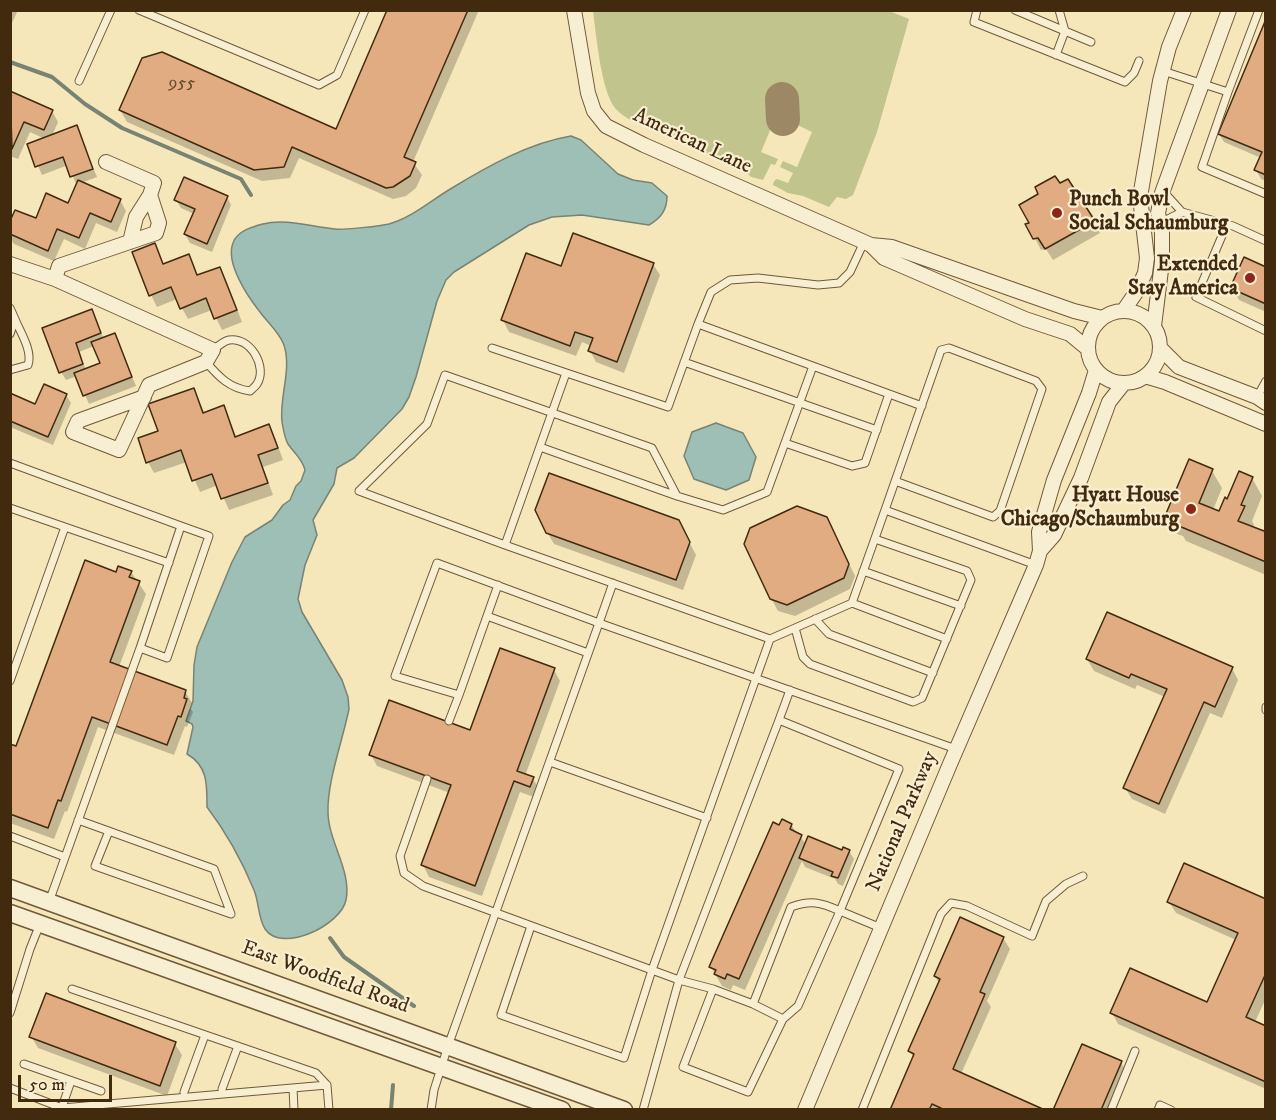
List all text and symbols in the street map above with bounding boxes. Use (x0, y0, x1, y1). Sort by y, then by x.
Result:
house number: 955 (169, 73, 195, 95)
street label: American Lane (629, 104, 755, 180)
place label: Punch Bowl Social Schaumburg (1069, 188, 1228, 238)
marker: Punch Bowl Social Schaumburg (1050, 206, 1064, 220)
place label: Extended Stay America (1128, 253, 1238, 303)
marker: Extended Stay America (1243, 271, 1257, 285)
place label: Hyatt House Chicago/Schaumburg (1001, 484, 1179, 534)
marker: Hyatt House Chicago/Schaumburg (1184, 502, 1198, 516)
street label: National Parkway (862, 748, 944, 896)
street label: East Woodfield Road (238, 936, 412, 1020)
scale bar (21, 1063, 116, 1101)
text: 50 m (29, 1074, 65, 1096)

